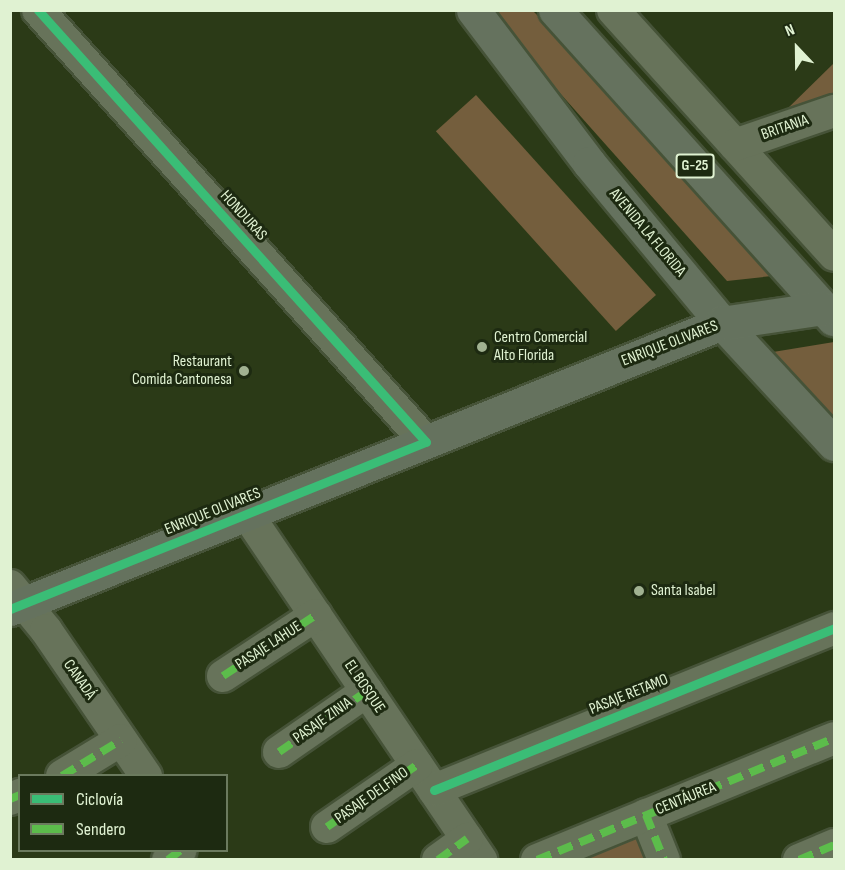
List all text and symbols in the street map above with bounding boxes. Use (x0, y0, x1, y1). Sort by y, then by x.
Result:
north arrow (767, 18, 827, 78)
text: N (783, 20, 798, 41)
street label: BRITANIA (759, 111, 811, 145)
road number: G-25 (676, 154, 714, 178)
street label: AVENIDA LA FLORIDA (605, 185, 689, 281)
street label: HONDURAS (215, 187, 271, 245)
street label: ENRIQUE OLIVARES (619, 317, 721, 371)
place label: Centro Comercial Alto Florida (494, 328, 587, 366)
marker: Centro Comercial Alto Florida (475, 340, 489, 354)
place label: Restaurant Comida Cantonesa (132, 352, 232, 390)
marker: Restaurant Comida Cantonesa (237, 364, 251, 378)
street label: ENRIQUE OLIVARES (162, 484, 264, 540)
place label: Santa Isabel (651, 581, 716, 601)
marker: Santa Isabel (632, 584, 646, 598)
street label: PASAJE LAHUE (232, 617, 306, 675)
street label: CANADÁ (58, 656, 100, 704)
street label: EL BOSQUE (339, 657, 389, 717)
street label: PASAJE RETAMO (587, 670, 671, 720)
street label: PASAJE ZINIA (290, 694, 356, 748)
street label: PASAJE DELFINO (331, 764, 413, 828)
legend (18, 774, 228, 852)
street label: CENTÁUREA (653, 778, 719, 820)
text: Ciclovía (76, 789, 123, 810)
text: Sendero (76, 819, 126, 840)

